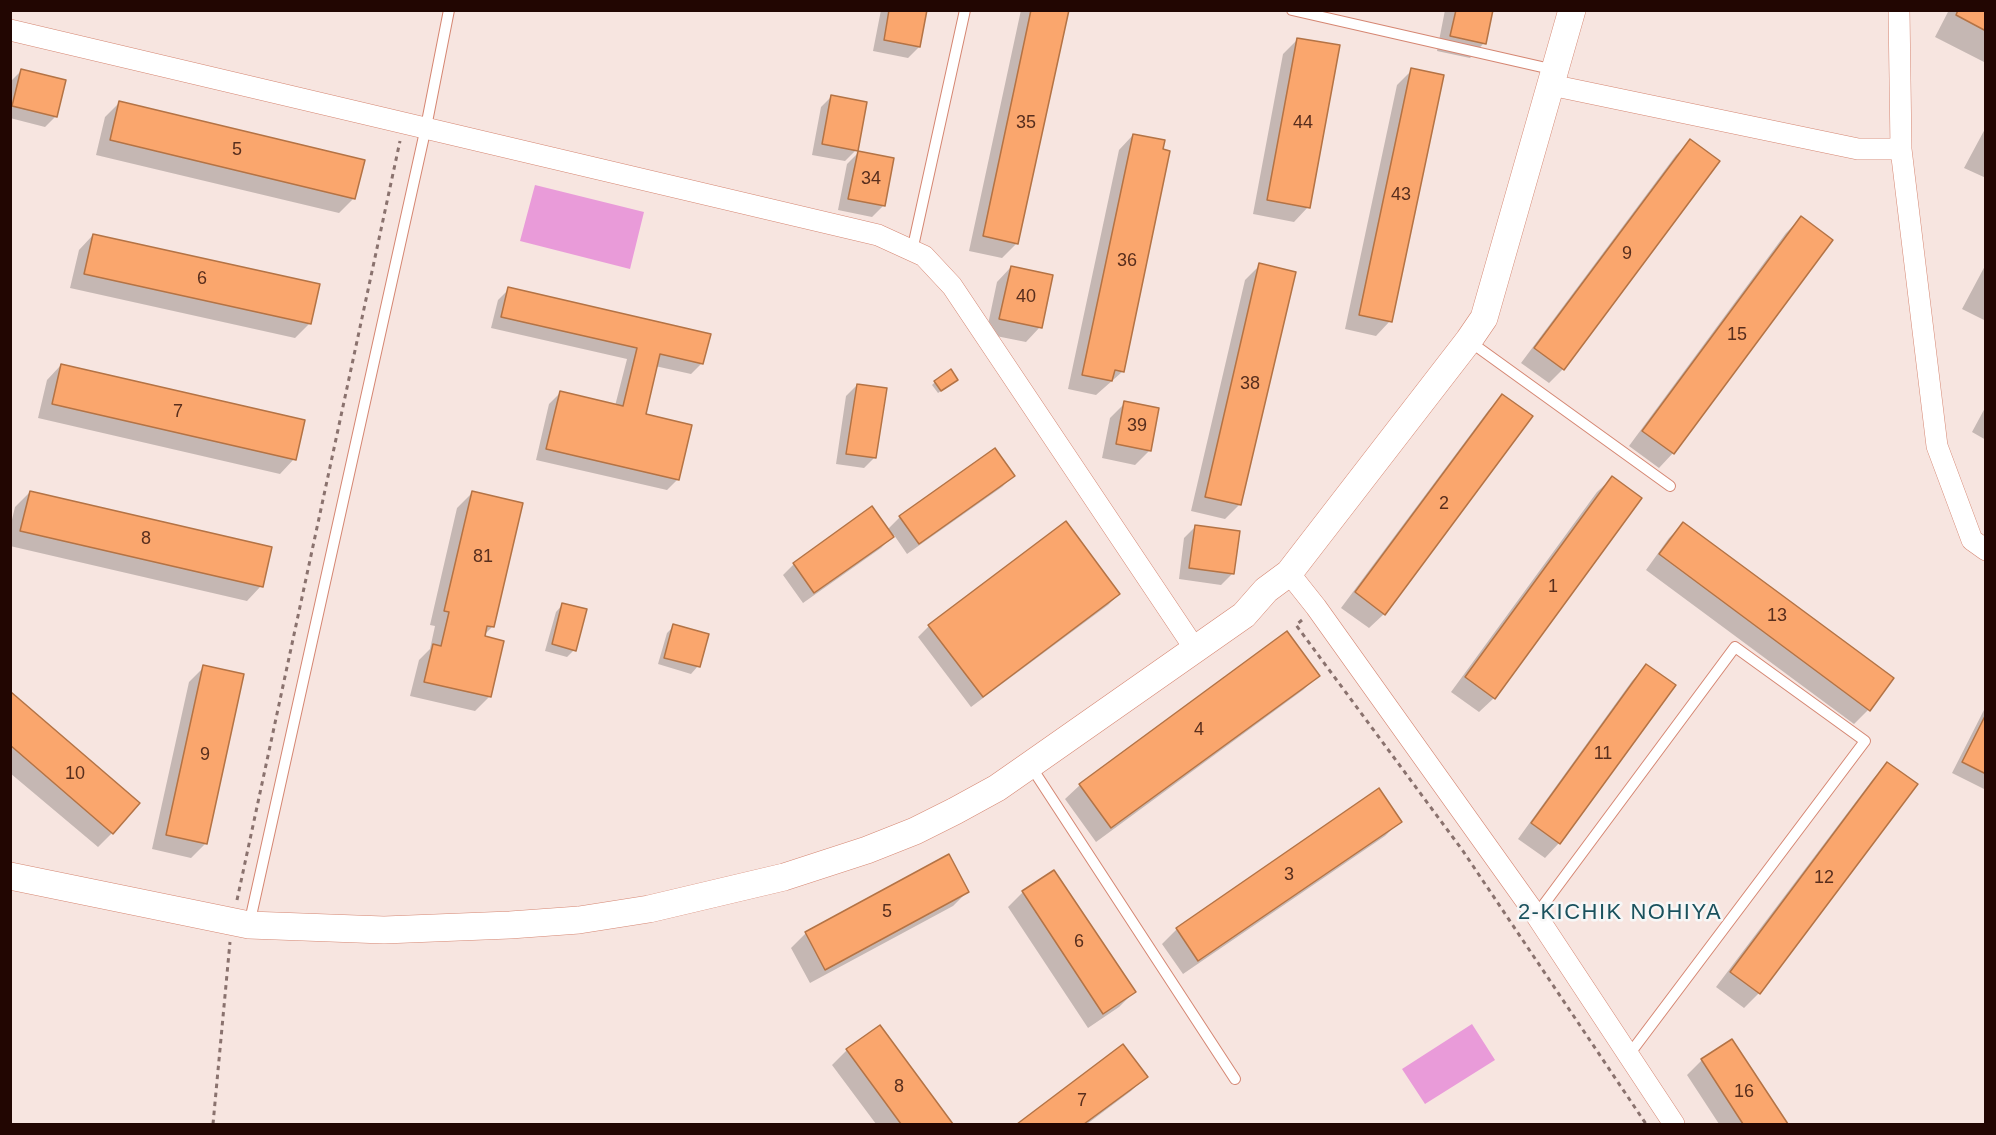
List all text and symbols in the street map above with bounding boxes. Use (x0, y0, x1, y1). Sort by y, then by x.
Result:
house number: 35 (1016, 112, 1036, 134)
house number: 44 (1293, 112, 1313, 134)
house number: 5 (232, 139, 242, 161)
house number: 34 (861, 168, 881, 190)
house number: 43 (1391, 184, 1411, 206)
house number: 9 (1622, 243, 1632, 265)
house number: 36 (1117, 250, 1137, 272)
house number: 6 (197, 268, 207, 290)
house number: 40 (1016, 286, 1036, 308)
house number: 15 (1727, 324, 1747, 346)
house number: 38 (1240, 373, 1260, 395)
house number: 7 (173, 401, 183, 423)
house number: 39 (1127, 415, 1147, 437)
house number: 2 (1439, 493, 1449, 515)
house number: 8 (141, 528, 151, 550)
house number: 81 (473, 546, 493, 568)
house number: 1 (1548, 576, 1558, 598)
house number: 13 (1767, 605, 1787, 627)
house number: 4 (1194, 719, 1204, 741)
house number: 11 (1594, 743, 1612, 765)
house number: 9 (200, 744, 210, 766)
house number: 10 (65, 763, 85, 785)
house number: 3 (1284, 864, 1294, 886)
house number: 12 (1814, 867, 1834, 889)
district label: 2-KICHIK NOHIYA (1518, 900, 1722, 926)
house number: 5 (882, 901, 892, 923)
house number: 6 (1074, 931, 1084, 953)
house number: 8 (894, 1076, 904, 1098)
house number: 16 (1734, 1081, 1754, 1103)
house number: 7 (1077, 1090, 1087, 1112)

